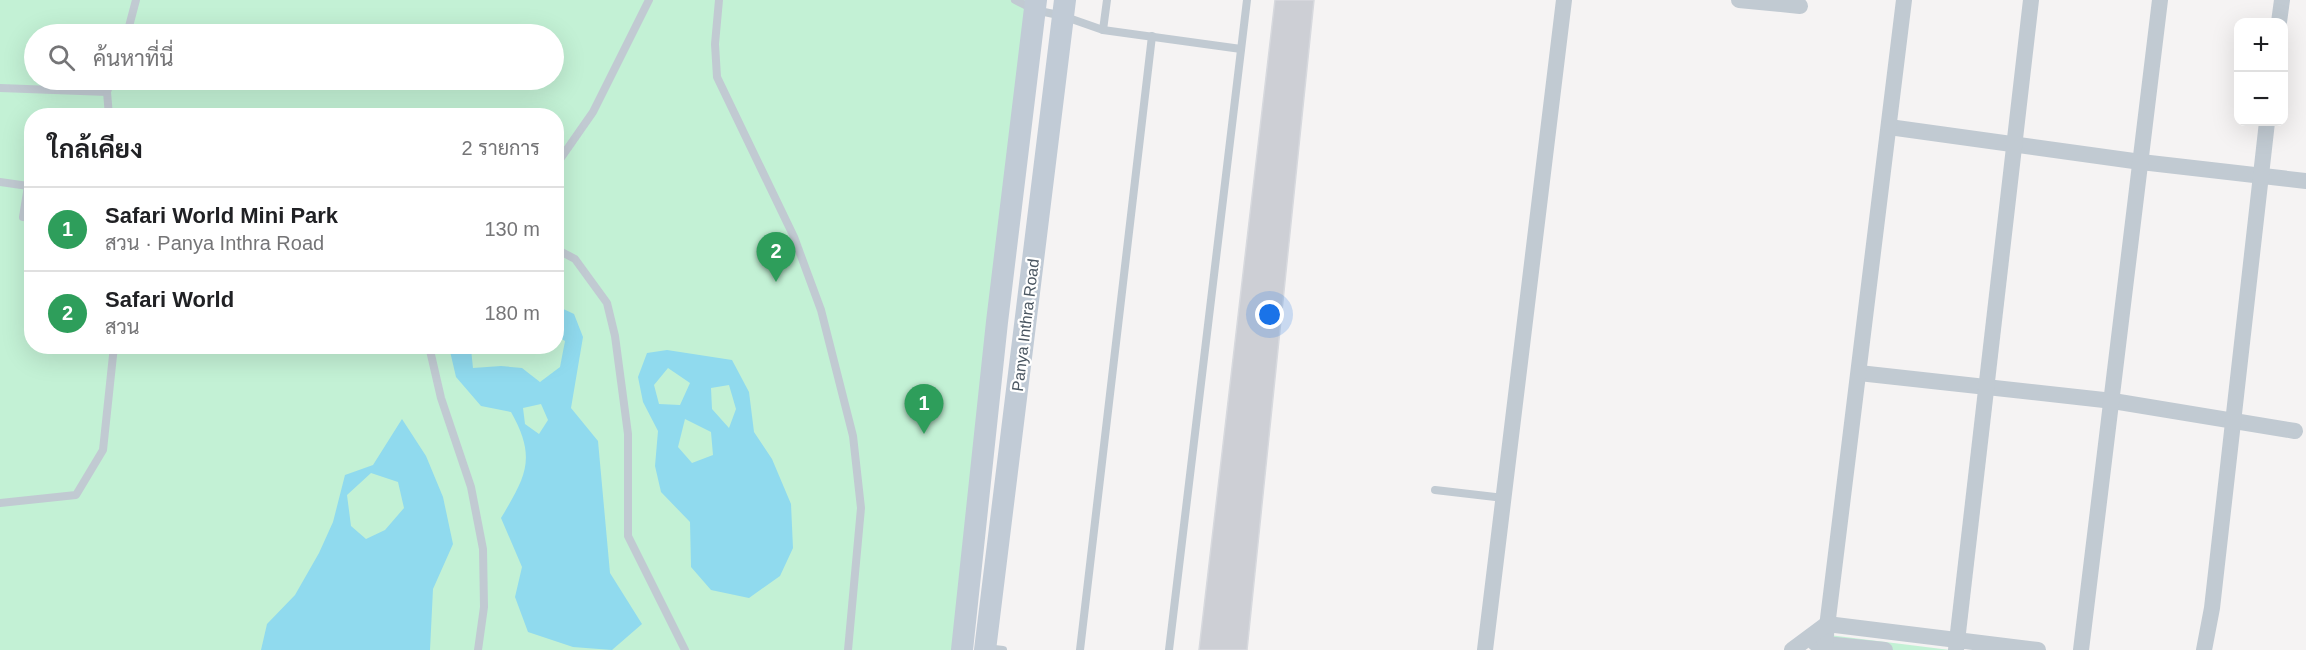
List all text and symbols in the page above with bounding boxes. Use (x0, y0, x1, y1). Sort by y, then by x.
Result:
map controls (2234, 18, 2288, 126)
button: + (2234, 18, 2288, 72)
search box (24, 24, 564, 90)
icon: search (45, 41, 78, 74)
text: ค้นหาที่นี่ (93, 46, 173, 71)
button: − (2234, 72, 2288, 126)
text: ใกล้เคียง (48, 134, 143, 164)
text: 2 รายการ (462, 137, 540, 159)
text: Safari World Mini Park (105, 203, 338, 228)
text: 1 (62, 218, 73, 240)
text: 130 m (484, 218, 540, 240)
text: สวน · Panya Inthra Road (105, 232, 324, 254)
pin: 2 (756, 232, 796, 282)
street label: Panya Inthra Road (1009, 258, 1042, 392)
text: Safari World (105, 287, 234, 312)
your location (1255, 300, 1284, 329)
text: 2 (62, 302, 73, 324)
text: 180 m (484, 302, 540, 324)
text: สวน (105, 316, 140, 338)
pin: 1 (904, 384, 944, 434)

